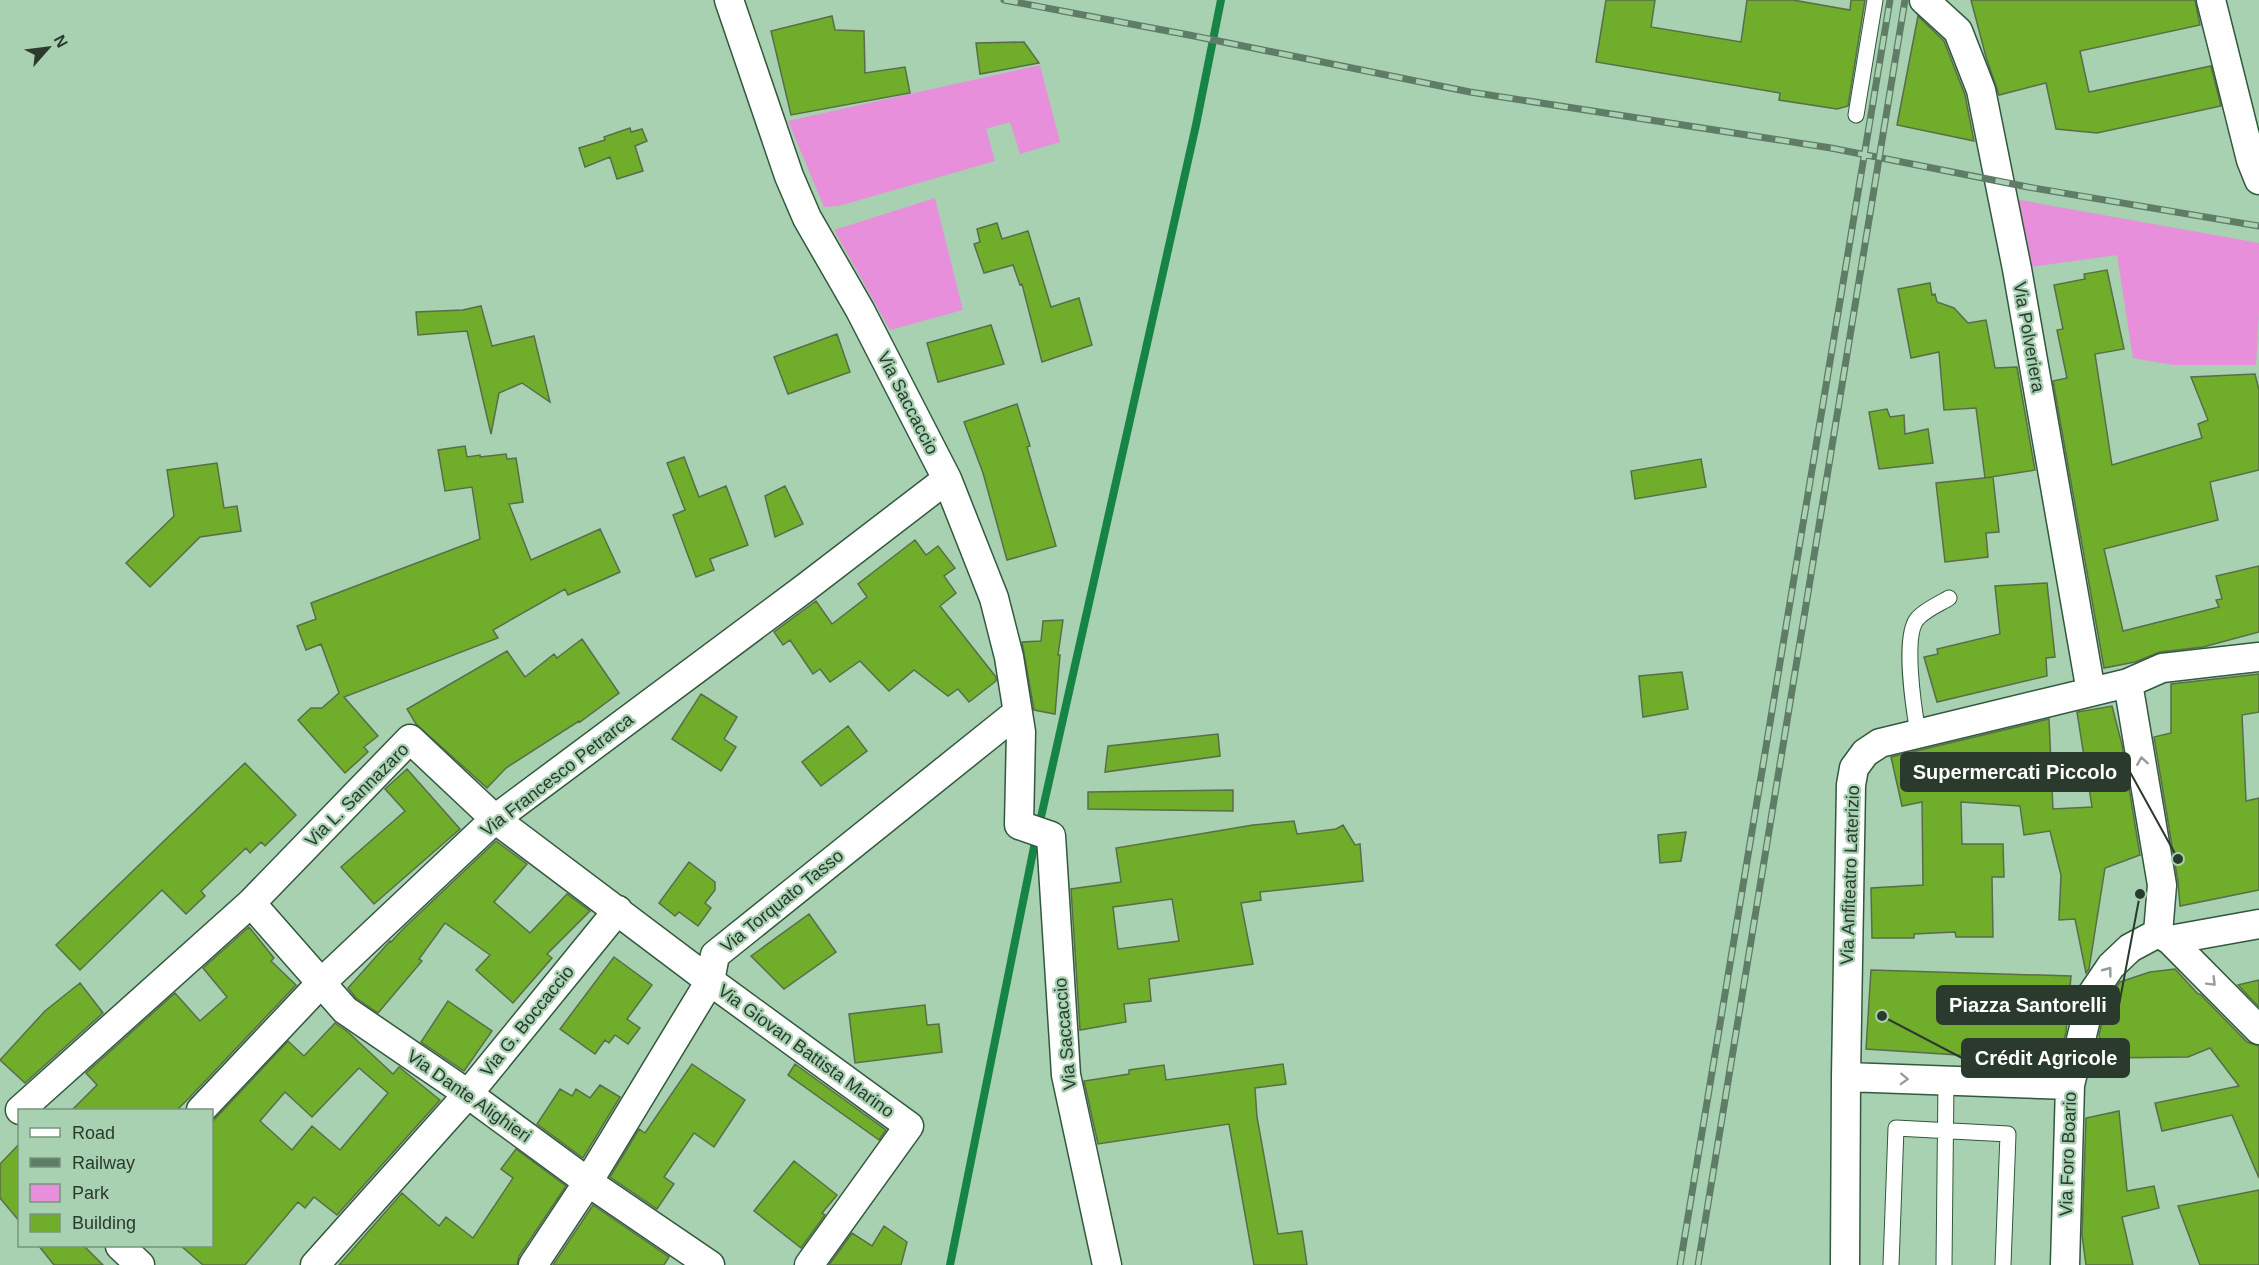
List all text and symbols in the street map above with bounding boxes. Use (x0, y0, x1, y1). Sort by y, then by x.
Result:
north arrow (18, 18, 78, 78)
text: N (51, 32, 71, 50)
street label: Via Polveriera (2009, 280, 2049, 395)
street label: Via Saccaccio (873, 348, 943, 458)
street label: Via Francesco Petrarca (477, 709, 638, 841)
street label: Via L. Sannazaro (301, 739, 413, 851)
callout: Supermercati Piccolo (1901, 753, 2130, 791)
one-way arrow (2136, 757, 2149, 767)
text: Supermercati Piccolo (1913, 761, 2117, 783)
street label: Via Anfiteatro Laterizio (1837, 785, 1863, 965)
street label: Via Torquato Tasso (717, 845, 847, 957)
street label: Via G. Boccaccio (476, 962, 578, 1080)
one-way arrow (2100, 967, 2111, 978)
one-way arrow (2204, 974, 2215, 985)
street label: Via Saccaccio (1050, 977, 1080, 1091)
street label: Via Giovan Battista Marino (714, 980, 898, 1122)
callout: Piazza Santorelli (1937, 986, 2119, 1024)
text: Piazza Santorelli (1949, 994, 2107, 1016)
callout: Crédit Agricole (1962, 1039, 2129, 1077)
street label: Via Dante Alighieri (403, 1046, 535, 1146)
text: Crédit Agricole (1975, 1047, 2117, 1069)
one-way arrow (1900, 1073, 1909, 1086)
street label: Via Foro Boario (2056, 1091, 2080, 1217)
legend (18, 1109, 213, 1247)
text: Road (72, 1123, 115, 1143)
text: Railway (72, 1153, 135, 1173)
text: Park (72, 1183, 110, 1203)
text: Building (72, 1213, 136, 1233)

